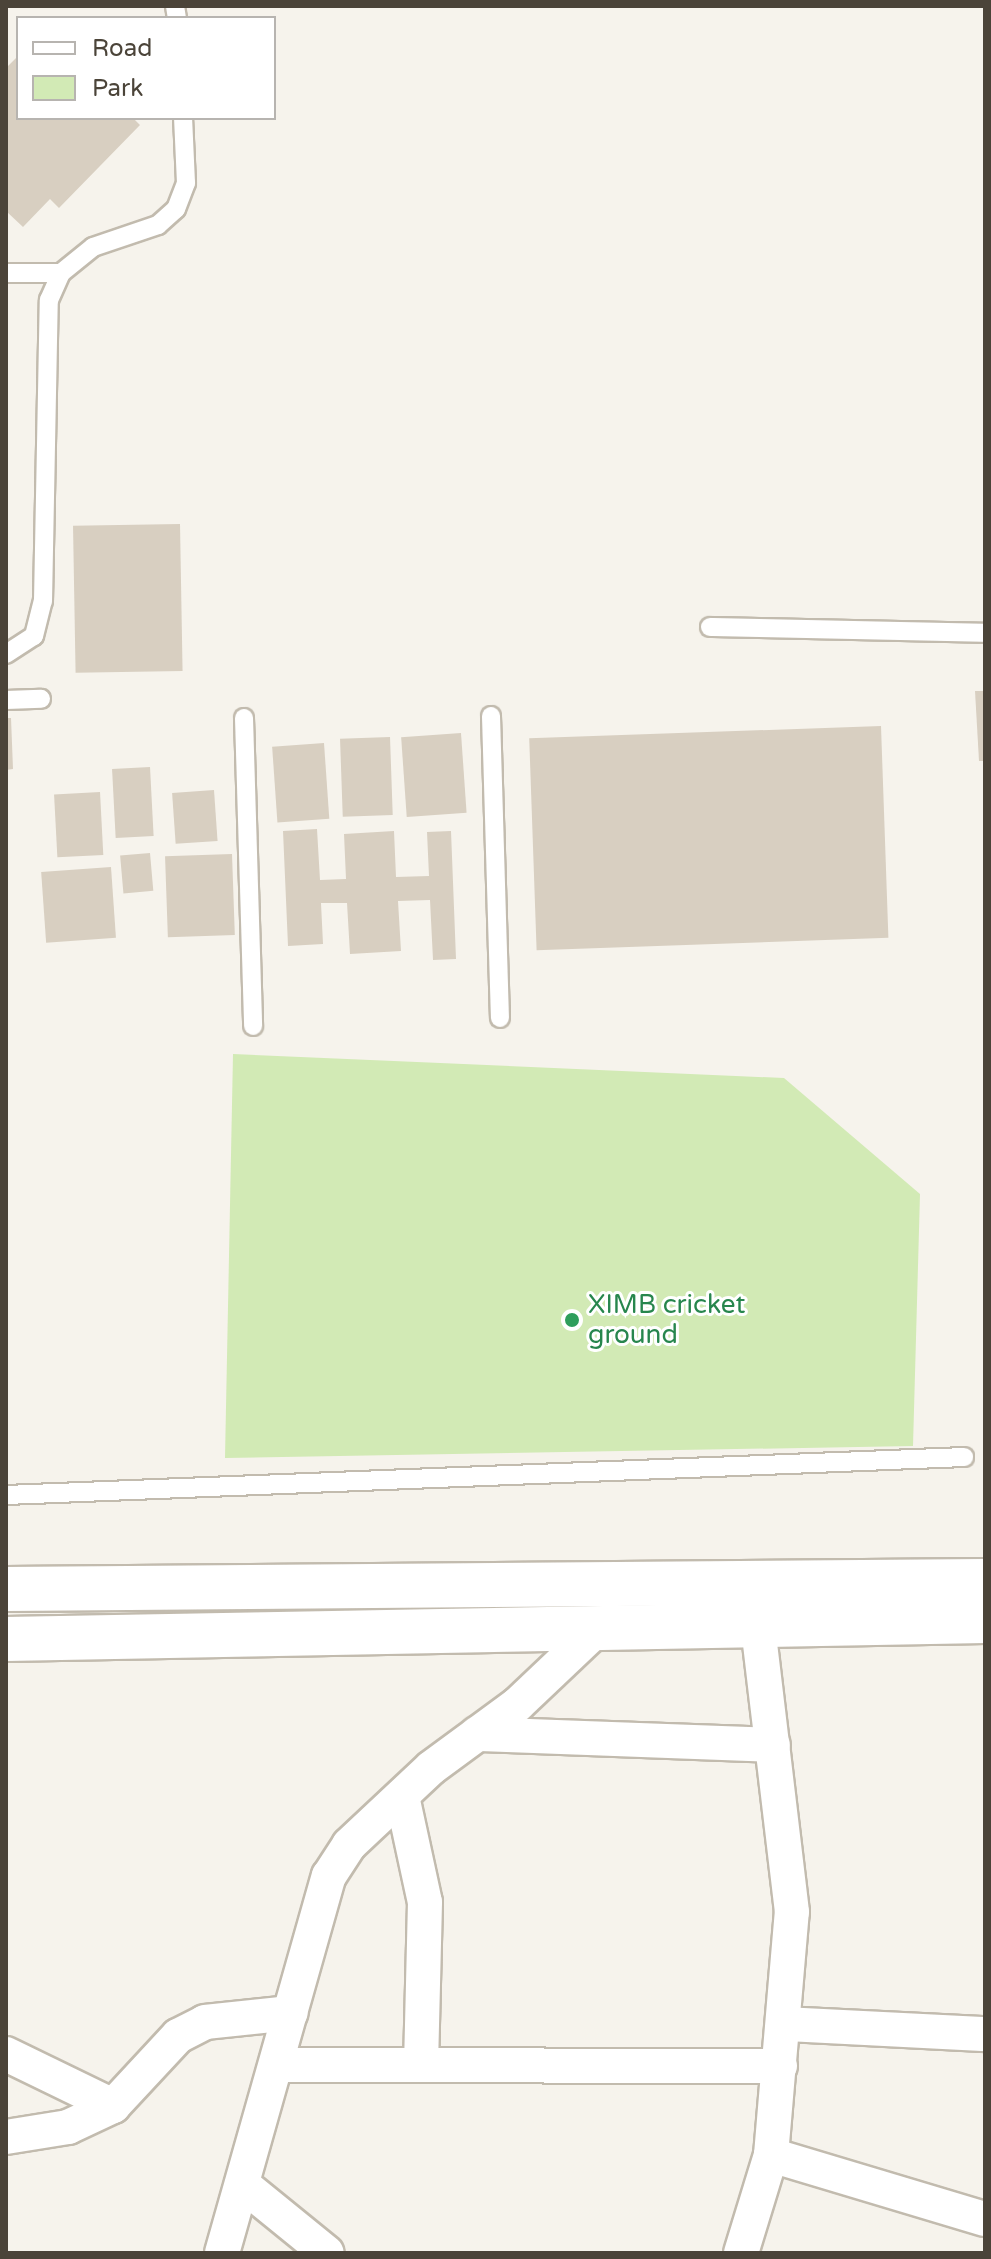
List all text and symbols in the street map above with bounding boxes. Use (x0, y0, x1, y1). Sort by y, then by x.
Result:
legend (16, 16, 276, 120)
text: Road (92, 34, 152, 63)
text: Park (92, 74, 143, 103)
place label: XIMB cricket ground (588, 1289, 745, 1350)
marker: XIMB cricket ground (563, 1311, 581, 1329)

